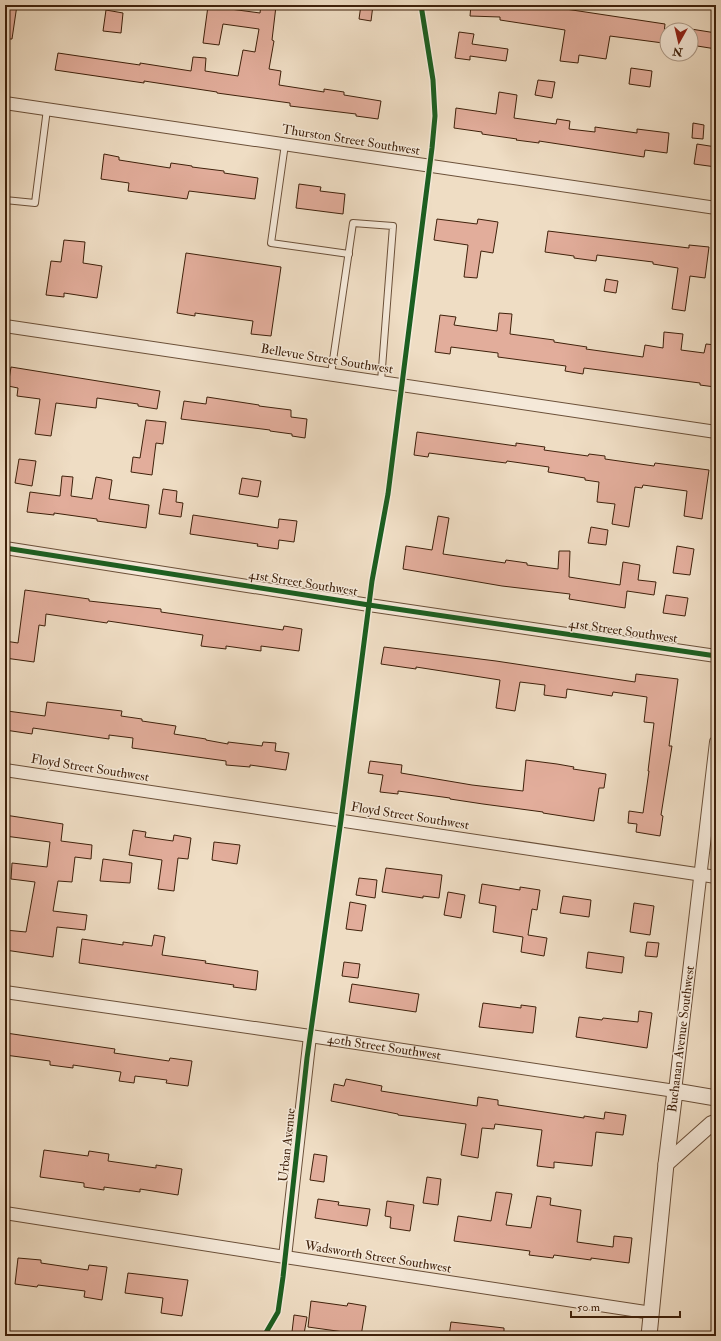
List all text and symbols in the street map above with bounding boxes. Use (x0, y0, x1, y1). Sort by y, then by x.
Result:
north arrow (659, 22, 699, 62)
text: N (671, 44, 684, 59)
street label: Thurston Street Southwest (281, 121, 421, 159)
street label: Bellevue Street Southwest (260, 341, 394, 377)
street label: 41st Street Southwest (247, 566, 359, 600)
street label: 41st Street Southwest (567, 615, 679, 647)
street label: Floyd Street Southwest (30, 751, 150, 786)
street label: Floyd Street Southwest (350, 799, 470, 834)
street label: Buchanan Avenue Southwest (664, 965, 698, 1113)
street label: 40th Street Southwest (326, 1031, 442, 1064)
street label: Urban Avenue (275, 1107, 299, 1183)
street label: Wadsworth Street Southwest (303, 1237, 452, 1276)
scale bar (571, 1293, 680, 1319)
text: 50 m (577, 1300, 601, 1315)

